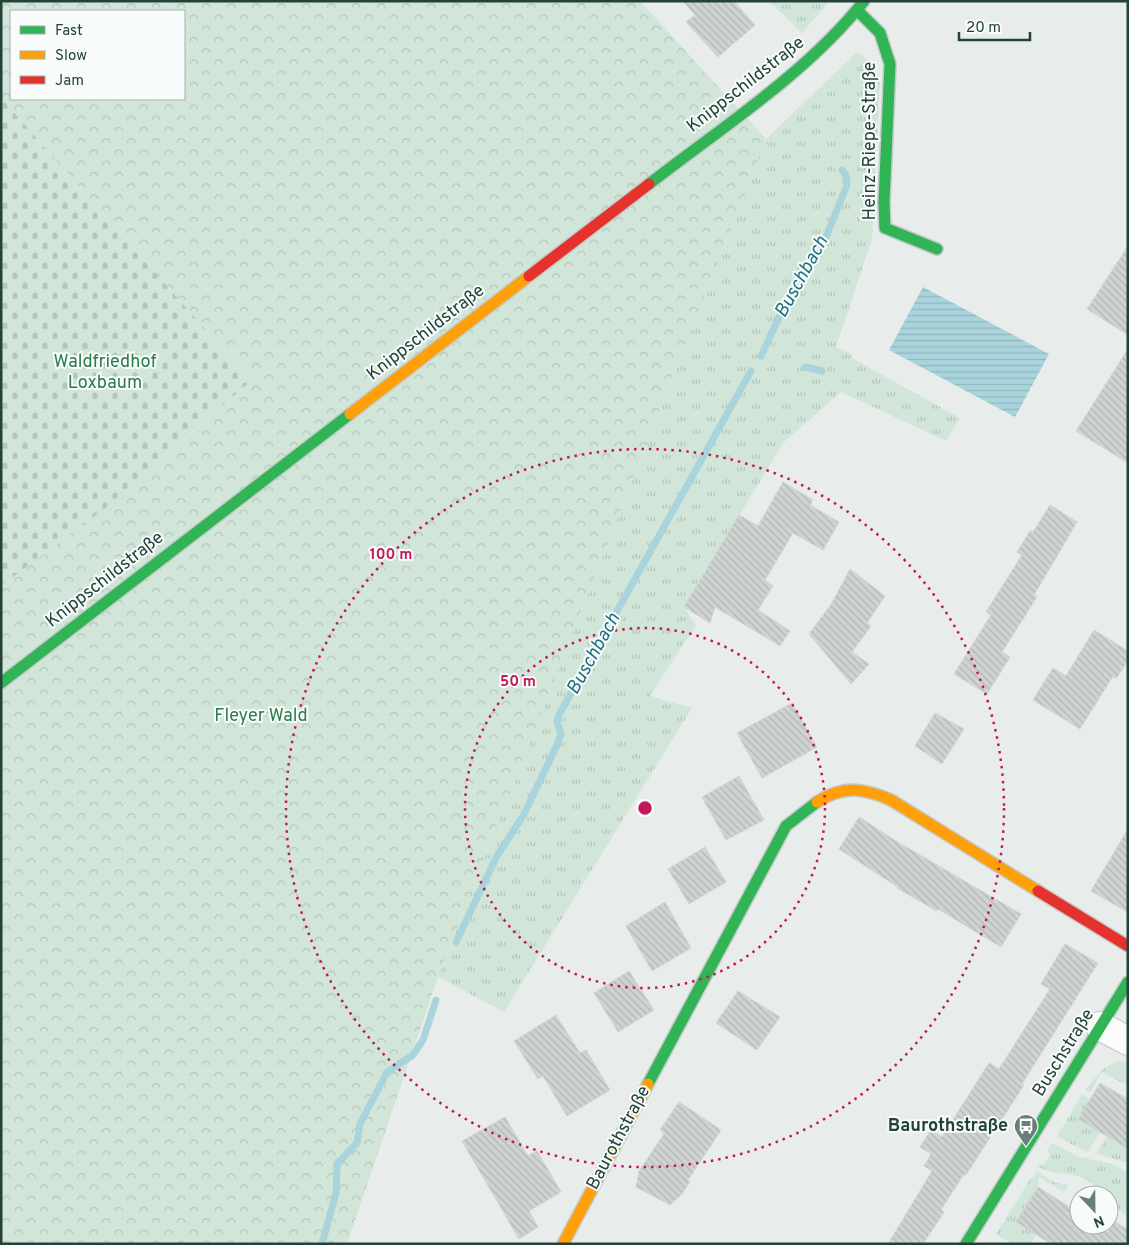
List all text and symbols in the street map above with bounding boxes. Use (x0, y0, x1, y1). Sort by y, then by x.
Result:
legend (10, 10, 185, 100)
scale bar (959, 10, 1030, 42)
text: 20 m (966, 19, 1001, 38)
text: Fast (55, 22, 83, 41)
street label: Knippschildstraße (682, 32, 810, 138)
text: Slow (55, 47, 87, 66)
street label: Heinz-Riepe-Straße (859, 61, 882, 221)
text: Jam (55, 72, 84, 91)
water label: Buschbach (770, 231, 835, 322)
street label: Knippschildstraße (362, 280, 490, 386)
park label: Waldfriedhof Loxbaum (54, 351, 156, 395)
street label: Knippschildstraße (41, 527, 169, 633)
text: 100 m (370, 546, 412, 565)
water label: Buschbach (562, 608, 627, 699)
text: 50 m (500, 673, 536, 692)
park label: Fleyer Wald (214, 705, 308, 728)
centre of rings (636, 799, 654, 817)
street label: Buschstraße (1028, 1005, 1100, 1101)
street label: Baurothstraße (582, 1082, 656, 1194)
bus stop icon: Baurothstraße (1013, 1113, 1039, 1147)
place label: Baurothstraße (888, 1115, 1008, 1138)
north arrow (1069, 1185, 1119, 1235)
text: N (1090, 1211, 1106, 1230)

